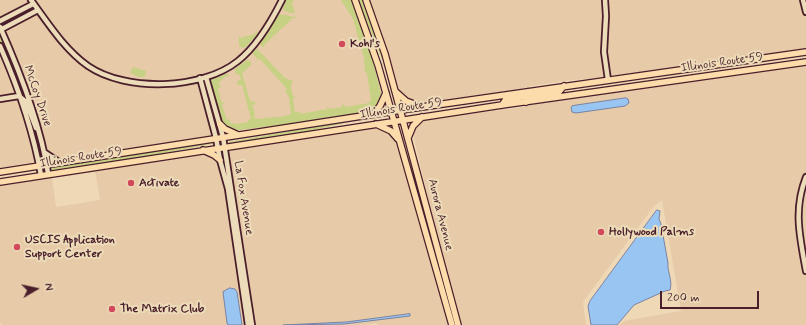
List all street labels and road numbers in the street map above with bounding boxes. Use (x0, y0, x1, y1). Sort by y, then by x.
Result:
street label: Illinois Route 59 (680, 50, 764, 76)
street label: McCoy Drive (20, 64, 54, 128)
street label: Illinois Route 59 (359, 95, 443, 123)
street label: Illinois Route 59 (39, 144, 123, 172)
street label: La Fox Avenue (230, 160, 256, 236)
street label: Aurora Avenue (424, 178, 456, 252)

